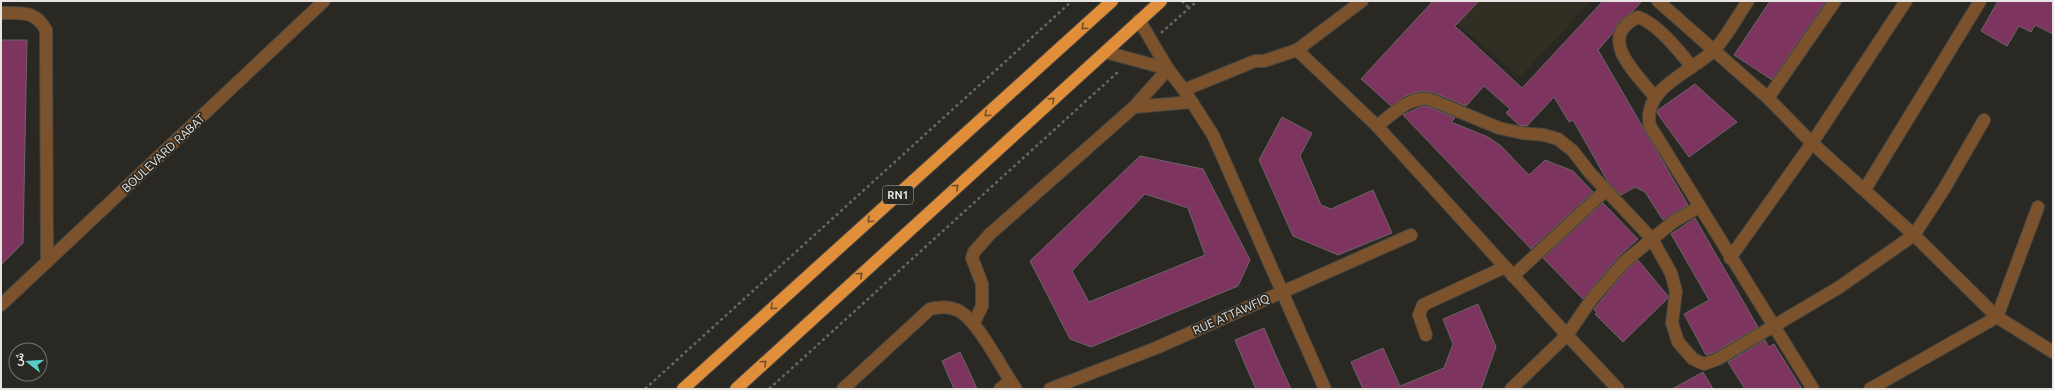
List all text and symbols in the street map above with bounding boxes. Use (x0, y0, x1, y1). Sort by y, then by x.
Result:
one-way arrow (1081, 22, 1088, 29)
one-way arrow (1048, 98, 1055, 105)
one-way arrow (984, 110, 992, 117)
street label: BOULEVARD RABAT (119, 111, 207, 195)
one-way arrow (952, 185, 959, 192)
road number: RN1 (883, 186, 913, 204)
one-way arrow (867, 216, 875, 223)
one-way arrow (856, 273, 863, 280)
street label: RUE ATTAWFIQ (1191, 291, 1271, 337)
one-way arrow (771, 303, 778, 310)
north arrow (8, 342, 48, 382)
text: ش (11, 351, 27, 367)
one-way arrow (760, 360, 767, 367)

